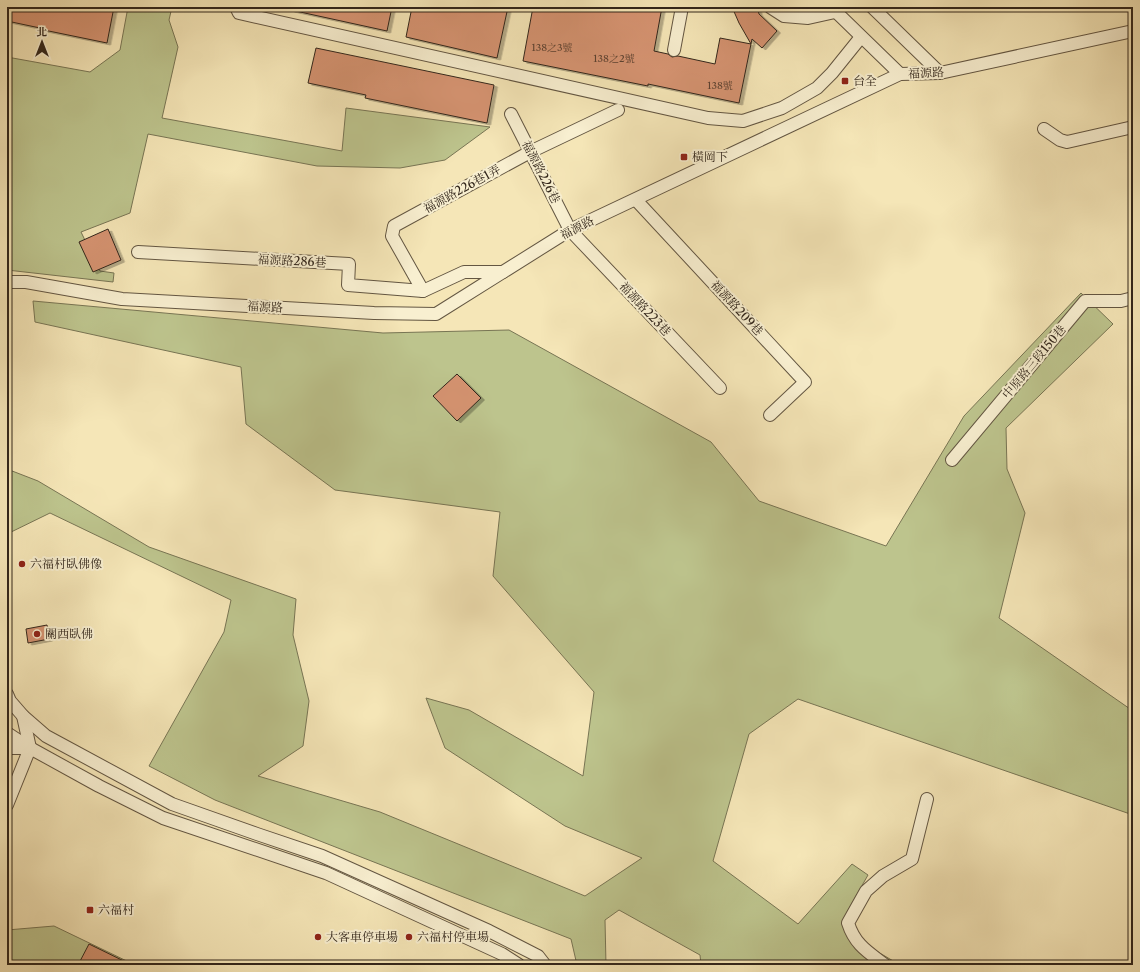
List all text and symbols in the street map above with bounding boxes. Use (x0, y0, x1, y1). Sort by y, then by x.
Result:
north arrow (22, 22, 62, 62)
text: 北 (37, 25, 48, 39)
house number: 138之3號 (531, 41, 573, 54)
house number: 138之2號 (593, 52, 635, 65)
street label: 福源路 (908, 64, 944, 81)
place label: 台全 (853, 73, 877, 88)
marker: 台全 (840, 76, 850, 86)
house number: 138號 (707, 79, 733, 92)
street label: 福源路226巷 (519, 138, 564, 206)
place label: 橫岡下 (692, 149, 728, 164)
marker: 橫岡下 (679, 152, 689, 162)
street label: 福源路226巷1弄 (421, 161, 503, 216)
street label: 福源路 (557, 213, 596, 242)
street label: 福源路286巷 (257, 251, 327, 270)
street label: 福源路209巷 (708, 277, 767, 338)
street label: 福源路223巷 (617, 279, 674, 339)
street label: 福源路 (247, 298, 283, 315)
street label: 中原路三段150巷 (999, 322, 1069, 401)
place label: 六福村臥佛像 (30, 556, 102, 571)
marker: 六福村臥佛像 (17, 559, 27, 569)
place label: 關西臥佛 (45, 626, 93, 641)
marker: 關西臥佛 (32, 629, 42, 639)
place label: 六福村 (98, 902, 134, 917)
marker: 六福村 (85, 905, 95, 915)
place label: 大客車停車場 (326, 929, 398, 944)
place label: 六福村停車場 (417, 929, 489, 944)
marker: 大客車停車場 (313, 932, 323, 942)
marker: 六福村停車場 (404, 932, 414, 942)

